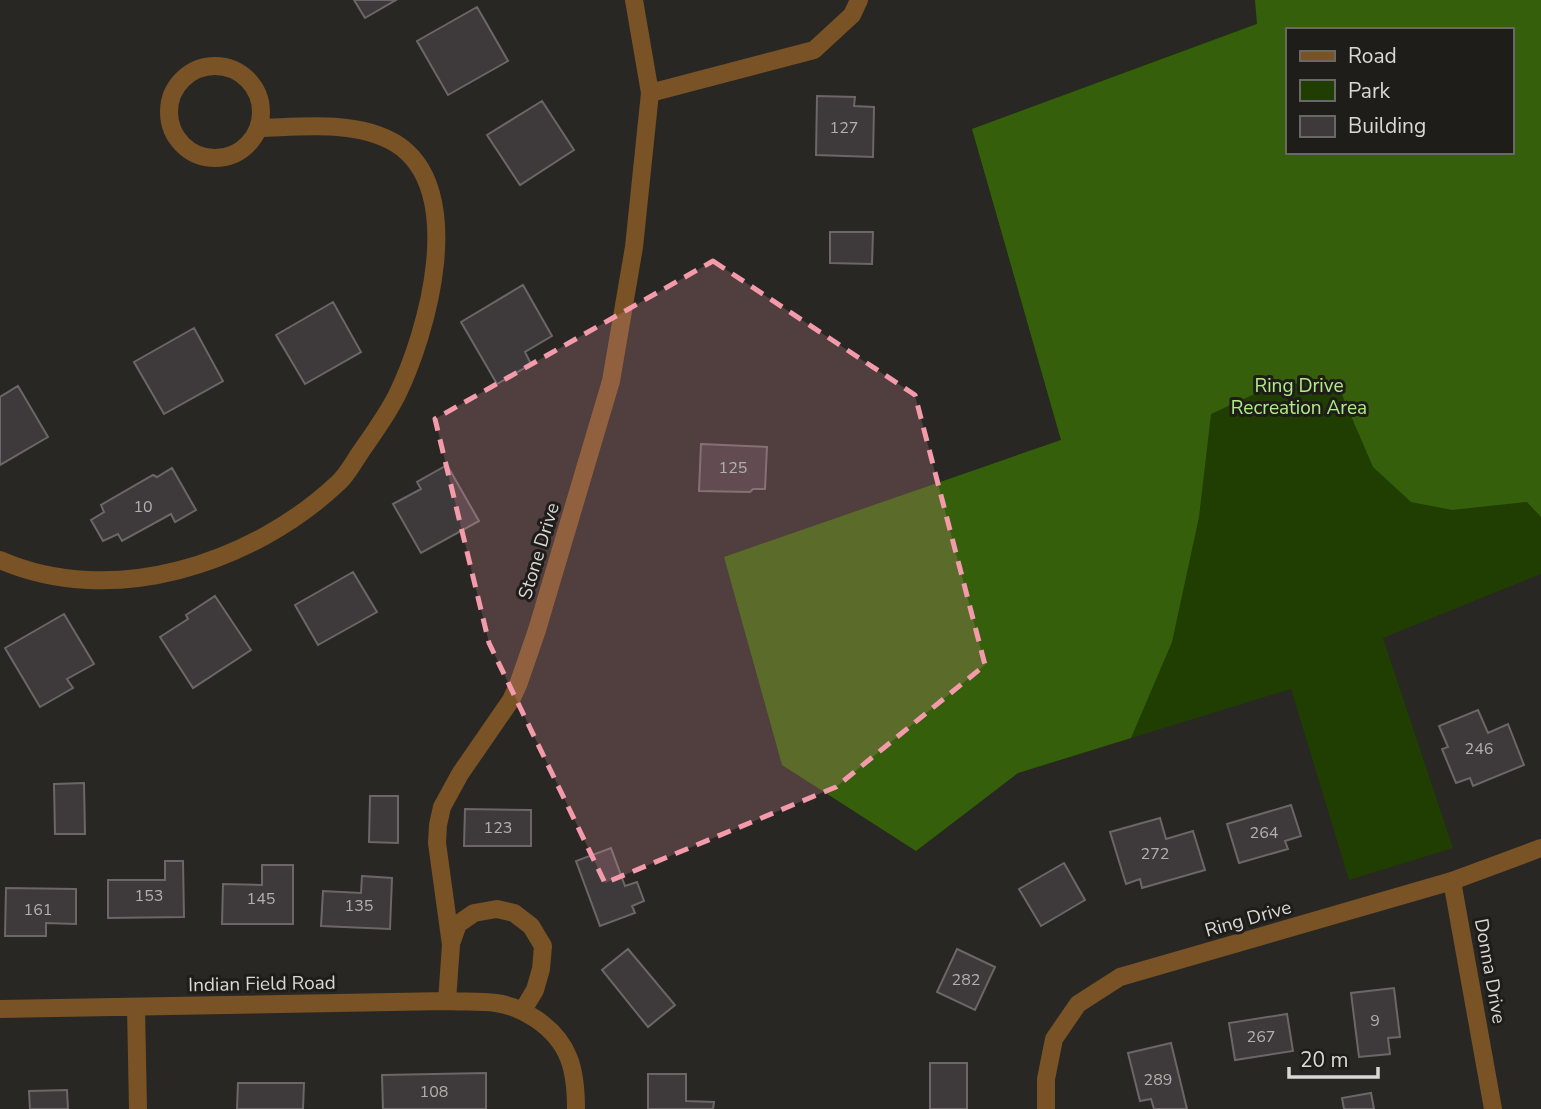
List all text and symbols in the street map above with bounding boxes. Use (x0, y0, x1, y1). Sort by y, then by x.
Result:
legend (1286, 28, 1513, 154)
text: Road (1348, 42, 1397, 70)
text: Park (1348, 77, 1390, 105)
text: Building (1348, 112, 1426, 140)
house number: 127 (830, 117, 858, 139)
park label: Ring Drive Recreation Area (1231, 373, 1367, 421)
house number: 125 (719, 457, 747, 479)
house number: 10 (133, 496, 153, 518)
street label: Stone Drive (512, 500, 566, 602)
house number: 246 (1465, 738, 1493, 760)
house number: 123 (484, 817, 512, 839)
house number: 264 (1250, 822, 1279, 844)
house number: 272 (1141, 843, 1169, 865)
house number: 153 (135, 885, 163, 907)
house number: 145 (247, 888, 275, 910)
street label: Ring Drive (1202, 894, 1294, 944)
house number: 135 (345, 895, 373, 917)
house number: 161 (24, 899, 52, 921)
street label: Donna Drive (1468, 916, 1512, 1026)
house number: 282 (952, 969, 980, 991)
street label: Indian Field Road (188, 970, 336, 998)
house number: 9 (1370, 1010, 1380, 1032)
house number: 267 (1247, 1026, 1275, 1048)
scale bar (1289, 1036, 1378, 1080)
text: 20 m (1300, 1046, 1349, 1074)
house number: 289 (1144, 1069, 1172, 1091)
house number: 108 (420, 1081, 448, 1103)

